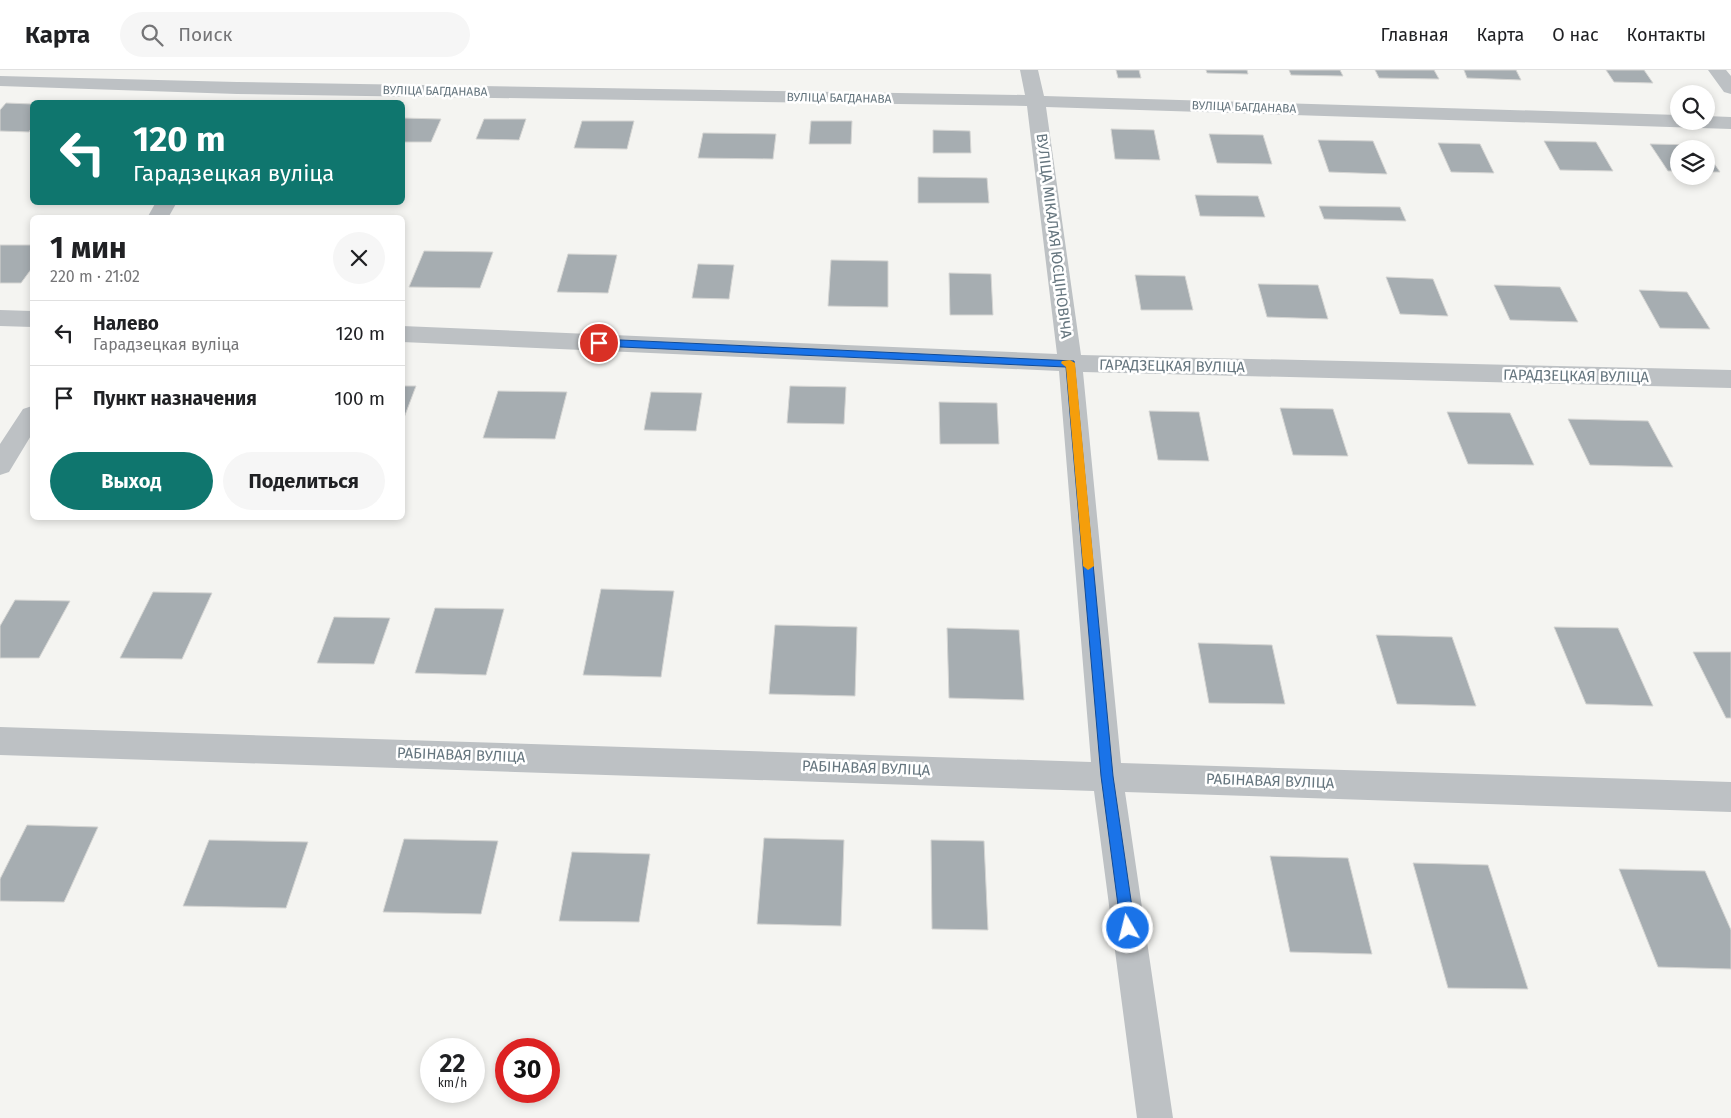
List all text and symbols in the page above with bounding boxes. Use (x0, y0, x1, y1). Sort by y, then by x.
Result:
search box (120, 12, 470, 57)
text: Карта (25, 21, 90, 49)
icon: search (138, 21, 166, 49)
text: Поиск (178, 23, 232, 46)
text: Главная (1381, 24, 1449, 46)
text: Карта (1477, 24, 1524, 46)
text: О нас (1552, 24, 1599, 46)
text: Контакты (1627, 24, 1706, 46)
street label: ВУЛІЦА БАГДАНАВА (382, 83, 488, 99)
map controls (1670, 85, 1715, 185)
button: search (1670, 85, 1715, 130)
street label: ВУЛІЦА БАГДАНАВА (786, 90, 892, 106)
street label: ВУЛІЦА БАГДАНАВА (1191, 98, 1297, 116)
text: 120 m (133, 118, 226, 160)
icon: left (50, 120, 115, 185)
street label: ВУЛІЦА МІКАЛАЯ ЮСЦІНОВІЧА (1032, 132, 1076, 340)
button: layers (1670, 140, 1715, 185)
text: Гарадзецкая вуліца (133, 160, 334, 187)
text: 1 мин (50, 230, 127, 266)
button: close (333, 232, 385, 284)
text: 220 m · 21:02 (50, 267, 140, 286)
text: Налево (93, 312, 159, 335)
icon: left (50, 319, 78, 347)
text: 120 m (335, 322, 385, 345)
pin (578, 322, 620, 364)
icon: arrive (585, 329, 613, 357)
text: Гарадзецкая вуліца (93, 335, 239, 354)
street label: ГАРАДЗЕЦКАЯ ВУЛІЦА (1099, 356, 1246, 376)
street label: ГАРАДЗЕЦКАЯ ВУЛІЦА (1503, 366, 1650, 386)
icon: arrive (50, 384, 78, 412)
text: Пункт назначения (93, 387, 257, 410)
text: 100 m (334, 387, 385, 410)
button: Выход (50, 452, 213, 510)
button: Поделиться (223, 452, 385, 510)
street label: РАБІНАВАЯ ВУЛІЦА (397, 744, 526, 766)
street label: РАБІНАВАЯ ВУЛІЦА (802, 757, 931, 779)
street label: РАБІНАВАЯ ВУЛІЦА (1206, 770, 1335, 792)
position arrow (1101, 901, 1153, 953)
speed limit sign: 30 (495, 1038, 560, 1103)
text: 22 (440, 1049, 465, 1079)
text: km/h (438, 1076, 467, 1090)

